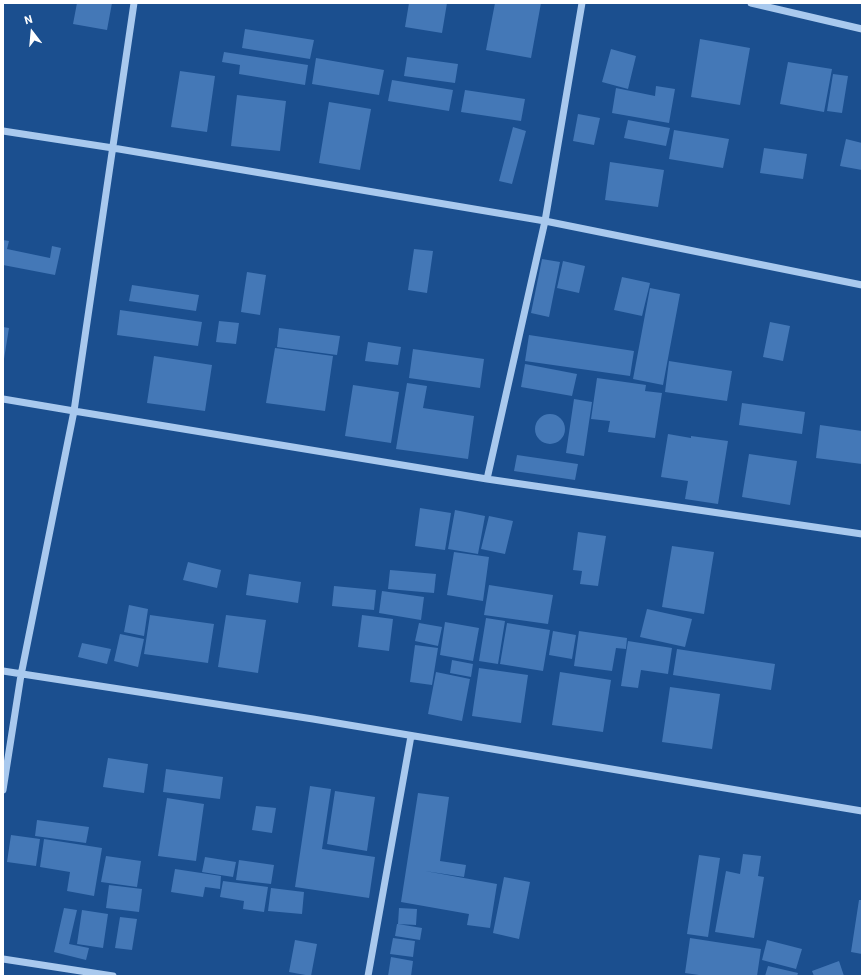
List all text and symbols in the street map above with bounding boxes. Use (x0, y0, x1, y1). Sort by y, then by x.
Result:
north arrow (12, 12, 52, 52)
text: N (23, 13, 34, 27)

